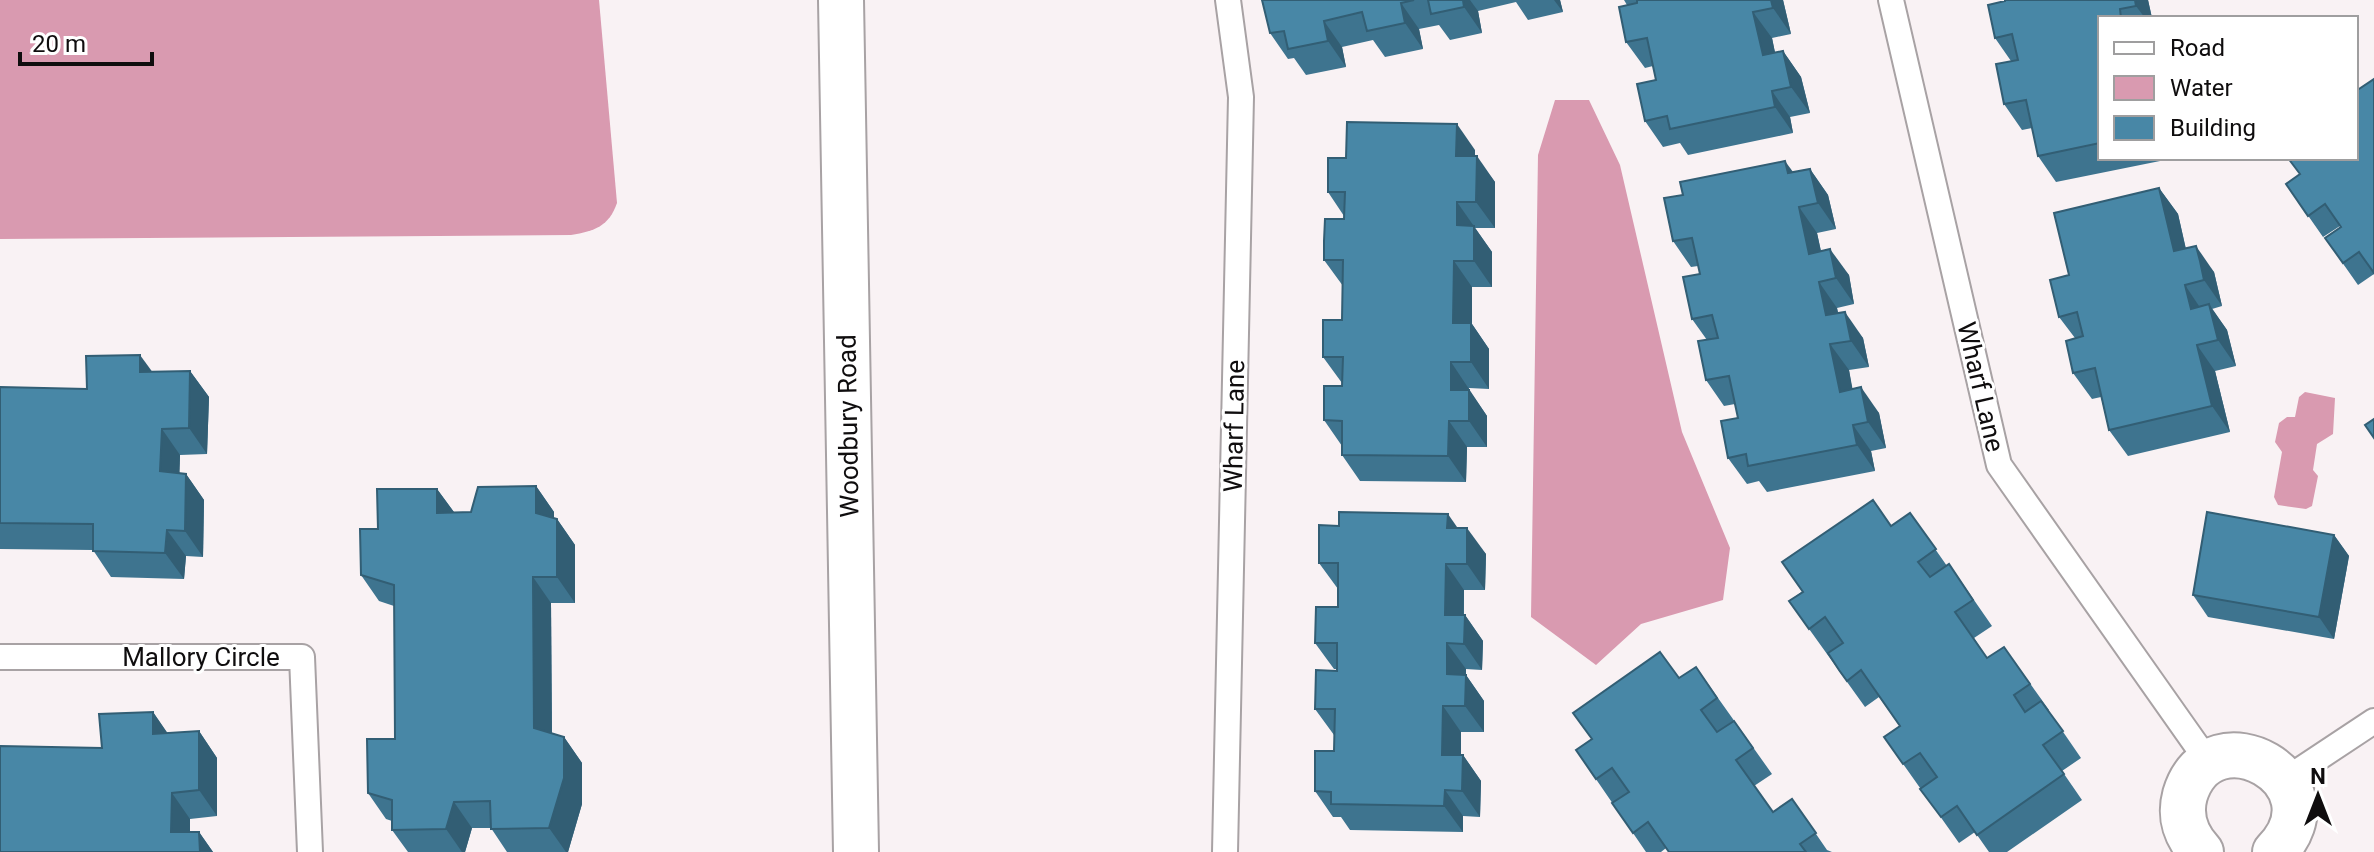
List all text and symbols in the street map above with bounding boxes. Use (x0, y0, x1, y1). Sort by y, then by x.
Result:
scale bar (20, 16, 152, 66)
legend (2098, 16, 2358, 160)
text: 20 m (32, 30, 86, 58)
text: Road (2170, 34, 2225, 62)
text: Water (2170, 74, 2233, 102)
text: Building (2170, 114, 2256, 142)
street label: Wharf Lane (1952, 319, 2010, 455)
street label: Woodbury Road (831, 334, 865, 518)
street label: Wharf Lane (1218, 360, 1250, 492)
street label: Mallory Circle (122, 642, 280, 672)
north arrow (2278, 756, 2358, 836)
text: N (2310, 764, 2326, 789)

